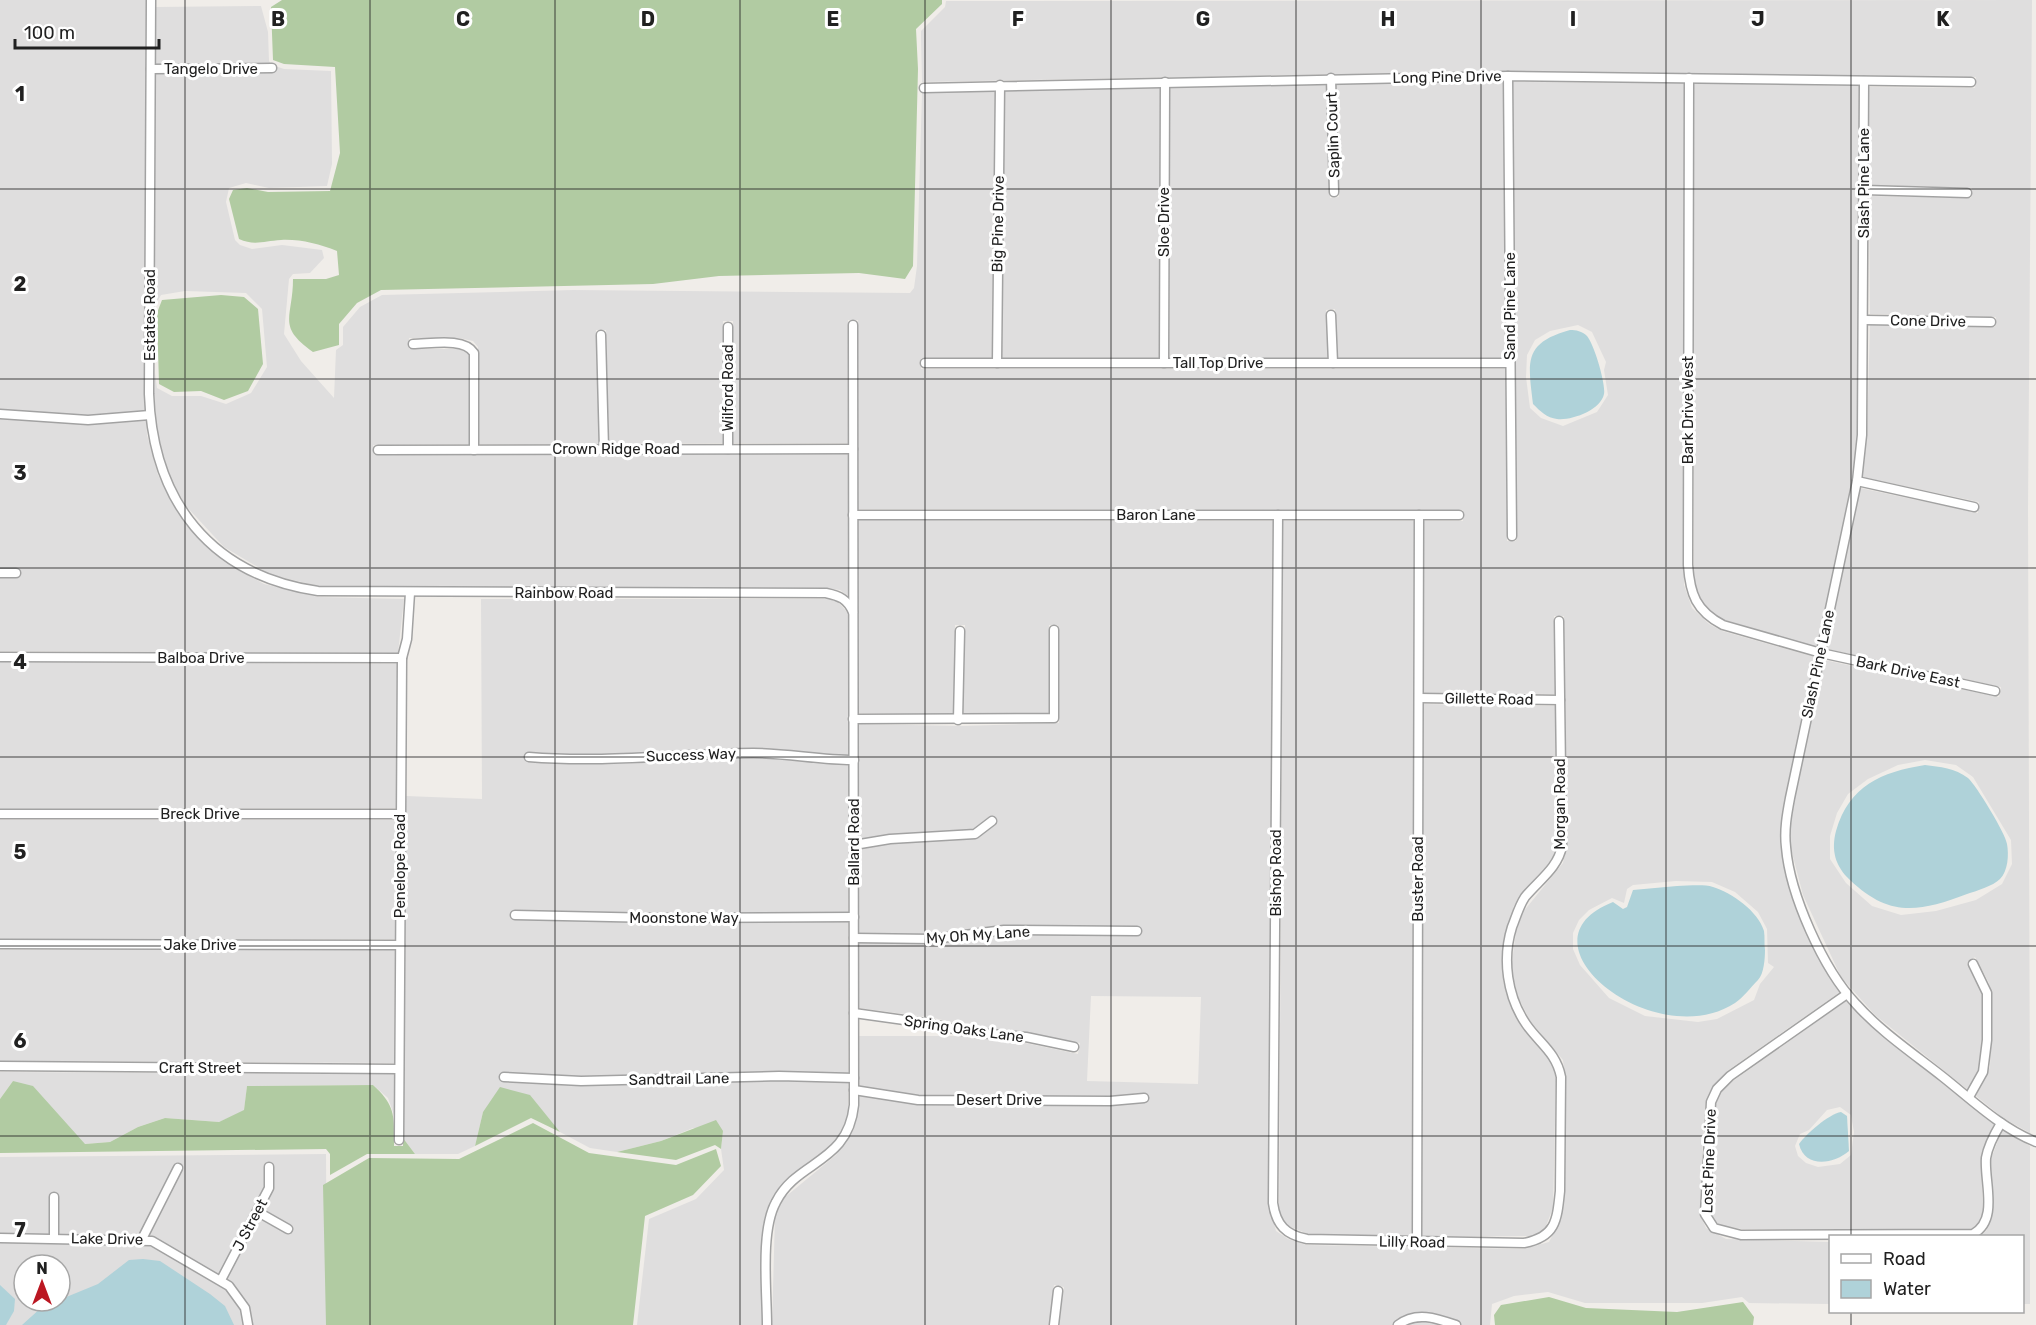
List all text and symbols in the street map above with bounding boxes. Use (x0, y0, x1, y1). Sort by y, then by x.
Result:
text: B (271, 7, 285, 31)
text: C (456, 7, 470, 31)
text: D (641, 7, 655, 31)
text: E (827, 7, 839, 31)
text: F (1012, 7, 1024, 31)
text: G (1196, 7, 1210, 31)
text: H (1381, 7, 1395, 31)
text: I (1570, 7, 1576, 31)
text: J (1751, 7, 1765, 31)
text: K (1936, 7, 1950, 31)
scale bar (15, 12, 159, 50)
text: 100 m (24, 22, 75, 44)
street label: Tangelo Drive (164, 60, 258, 78)
street label: Long Pine Drive (1392, 67, 1502, 87)
text: 1 (15, 82, 25, 106)
street label: Saplin Court (1323, 92, 1343, 178)
street label: Slash Pine Lane (1855, 128, 1873, 238)
street label: Big Pine Drive (988, 175, 1008, 273)
street label: Sloe Drive (1155, 187, 1173, 257)
street label: Sand Pine Lane (1501, 252, 1519, 360)
street label: Estates Road (141, 269, 159, 361)
text: 2 (14, 272, 27, 296)
street label: Cone Drive (1890, 311, 1966, 331)
street label: Wilford Road (719, 344, 737, 432)
street label: Tall Top Drive (1173, 354, 1263, 372)
street label: Bark Drive West (1679, 356, 1697, 464)
street label: Crown Ridge Road (552, 440, 680, 458)
text: 3 (13, 461, 27, 485)
street label: Baron Lane (1116, 506, 1196, 524)
street label: Rainbow Road (514, 584, 614, 602)
street label: Slash Pine Lane (1798, 608, 1838, 720)
street label: Balboa Drive (157, 649, 245, 667)
text: 4 (13, 650, 27, 674)
street label: Bark Drive East (1854, 652, 1962, 692)
street label: Gillette Road (1444, 689, 1534, 709)
street label: Success Way (646, 744, 736, 766)
street label: Morgan Road (1551, 758, 1569, 850)
street label: Ballard Road (845, 798, 863, 886)
street label: Breck Drive (160, 805, 240, 823)
street label: Penelope Road (391, 814, 409, 918)
street label: Bishop Road (1267, 829, 1285, 917)
street label: Buster Road (1409, 836, 1427, 922)
text: 5 (14, 840, 27, 864)
street label: Moonstone Way (629, 909, 739, 927)
street label: My Oh My Lane (925, 922, 1031, 948)
street label: Jake Drive (163, 936, 237, 954)
street label: Spring Oaks Lane (903, 1012, 1025, 1046)
text: 6 (13, 1029, 27, 1053)
street label: Craft Street (159, 1059, 241, 1077)
street label: Sandtrail Lane (629, 1069, 729, 1089)
street label: Desert Drive (956, 1091, 1042, 1109)
street label: Lost Pine Drive (1698, 1108, 1720, 1214)
street label: J Street (229, 1196, 271, 1254)
text: 7 (14, 1218, 26, 1242)
street label: Lake Drive (71, 1229, 143, 1249)
street label: Lilly Road (1379, 1232, 1445, 1252)
legend (1829, 1235, 2024, 1313)
text: Road (1883, 1248, 1926, 1270)
north arrow (12, 1253, 72, 1313)
text: N (36, 1259, 48, 1278)
text: Water (1883, 1278, 1931, 1300)

